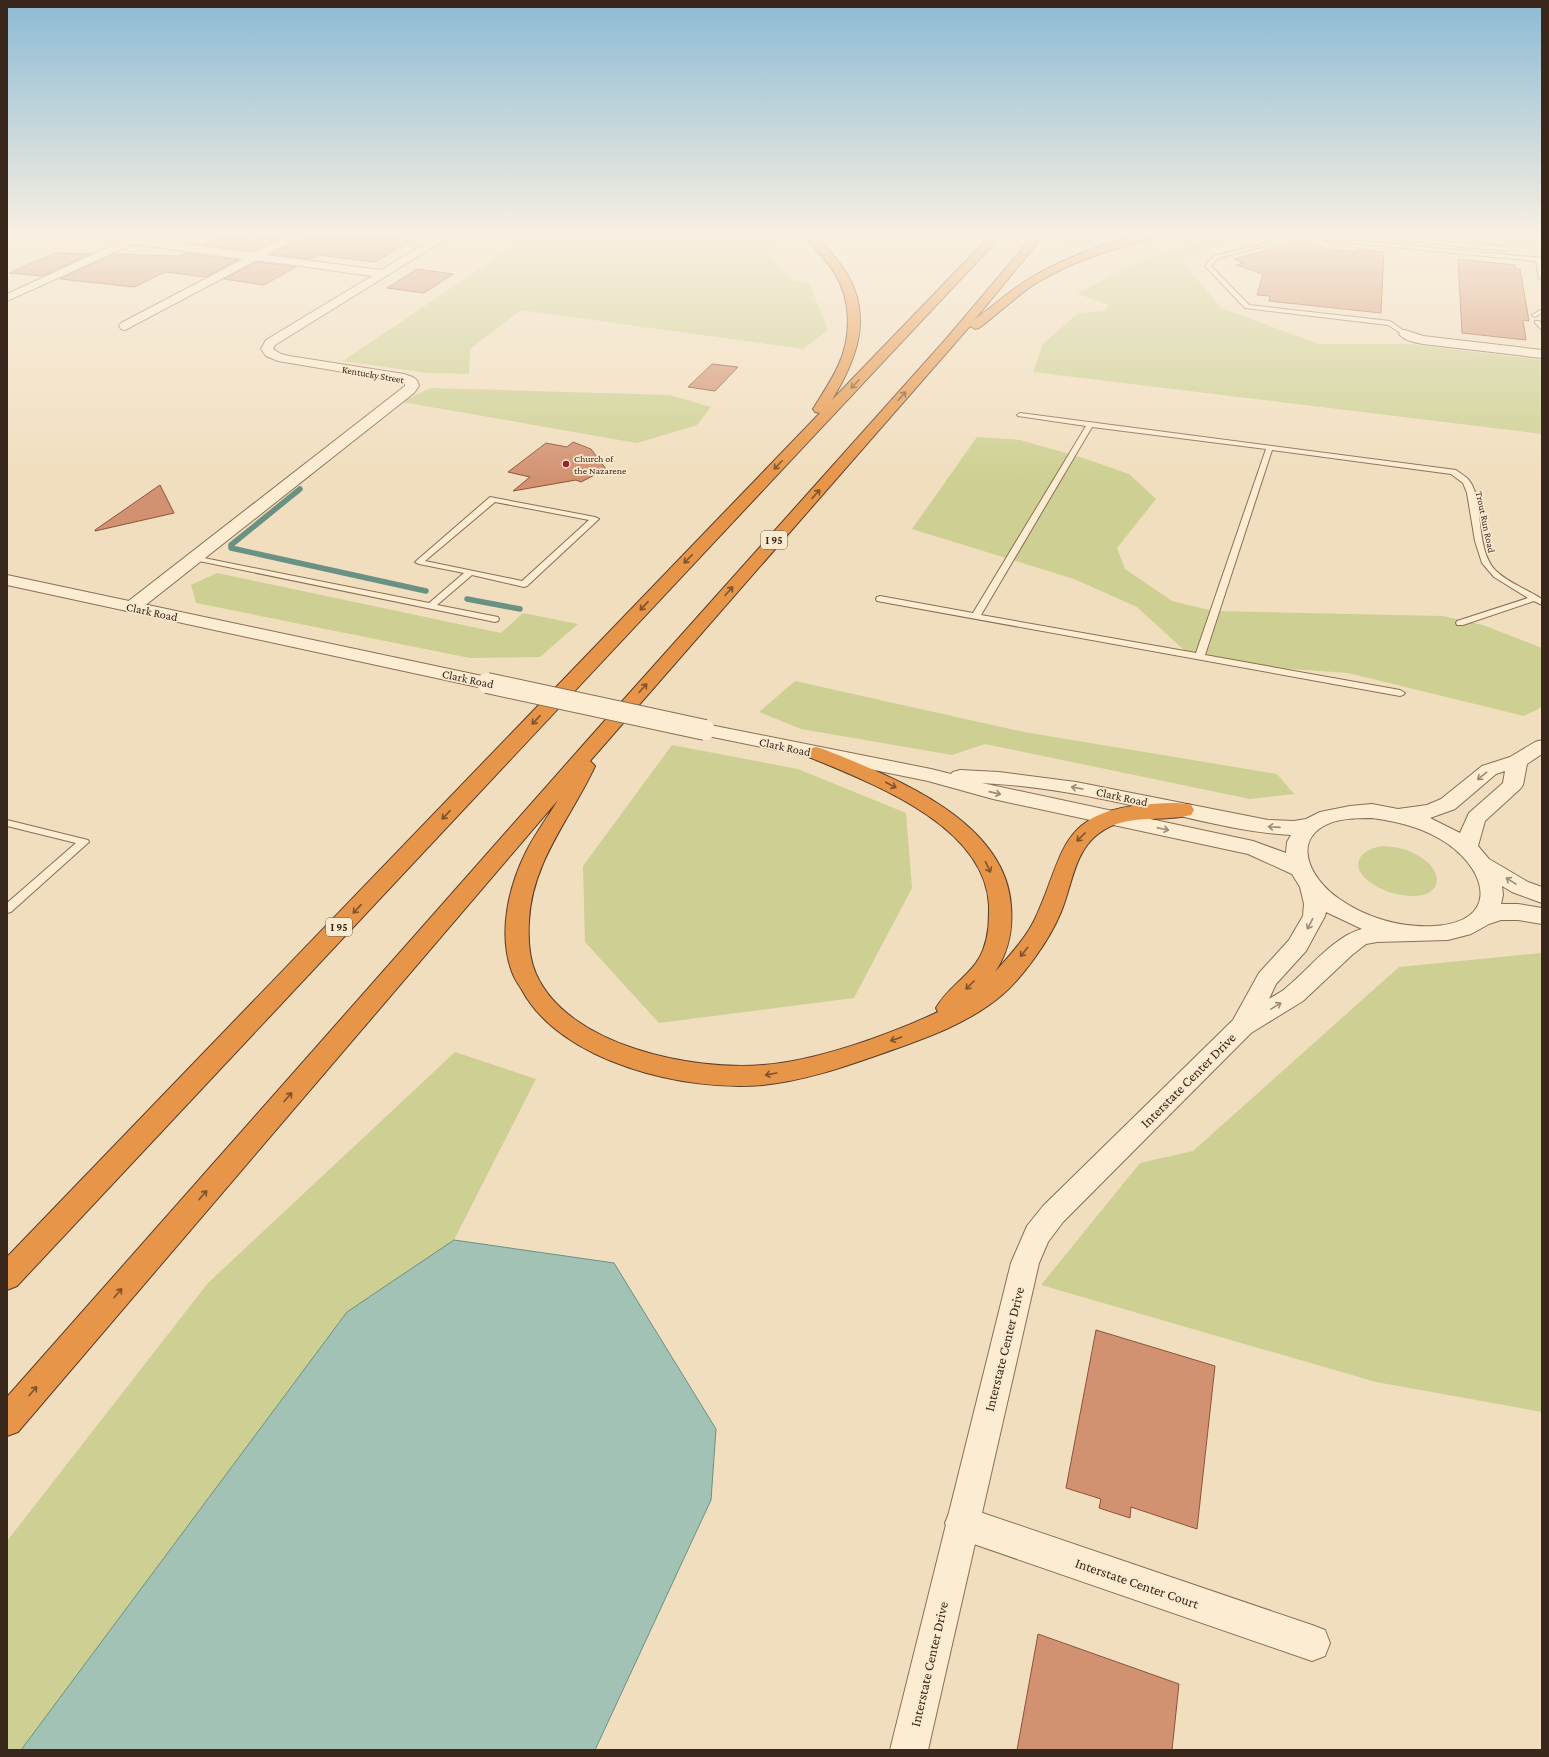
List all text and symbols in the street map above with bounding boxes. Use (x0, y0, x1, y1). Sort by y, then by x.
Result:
street label: Kentucky Street (341, 364, 405, 385)
one-way arrow (851, 378, 860, 389)
one-way arrow (897, 391, 906, 402)
place label: Church of the Nazarene (574, 453, 627, 476)
marker: Church of the Nazarene (561, 459, 571, 469)
one-way arrow (773, 460, 783, 470)
one-way arrow (811, 489, 820, 499)
street label: Trout Run Road (1474, 490, 1498, 555)
road number: I 95 (761, 531, 787, 549)
one-way arrow (683, 554, 693, 564)
one-way arrow (725, 586, 734, 596)
street label: Clark Road (125, 600, 180, 624)
one-way arrow (639, 601, 649, 611)
street label: Clark Road (441, 667, 496, 691)
one-way arrow (639, 683, 648, 694)
one-way arrow (531, 715, 540, 725)
street label: Clark Road (758, 735, 813, 759)
one-way arrow (1476, 771, 1487, 780)
one-way arrow (884, 781, 896, 789)
one-way arrow (1071, 784, 1084, 792)
street label: Clark Road (1095, 785, 1150, 809)
one-way arrow (988, 790, 1001, 798)
one-way arrow (441, 810, 451, 820)
one-way arrow (1268, 824, 1281, 831)
one-way arrow (1156, 825, 1169, 833)
one-way arrow (1077, 832, 1086, 842)
one-way arrow (985, 860, 992, 872)
one-way arrow (1505, 877, 1517, 885)
one-way arrow (352, 904, 361, 914)
road number: I 95 (326, 918, 352, 936)
one-way arrow (1305, 918, 1313, 930)
one-way arrow (1019, 947, 1028, 958)
one-way arrow (965, 980, 975, 990)
one-way arrow (1270, 1002, 1281, 1010)
street label: Interstate Center Drive (1137, 1029, 1239, 1131)
one-way arrow (890, 1036, 902, 1044)
one-way arrow (765, 1070, 778, 1078)
one-way arrow (284, 1091, 293, 1102)
one-way arrow (198, 1190, 208, 1200)
street label: Interstate Center Drive (981, 1285, 1027, 1413)
one-way arrow (113, 1288, 122, 1298)
one-way arrow (28, 1386, 37, 1397)
street label: Interstate Center Court (1073, 1554, 1201, 1612)
street label: Interstate Center Drive (907, 1600, 951, 1728)

